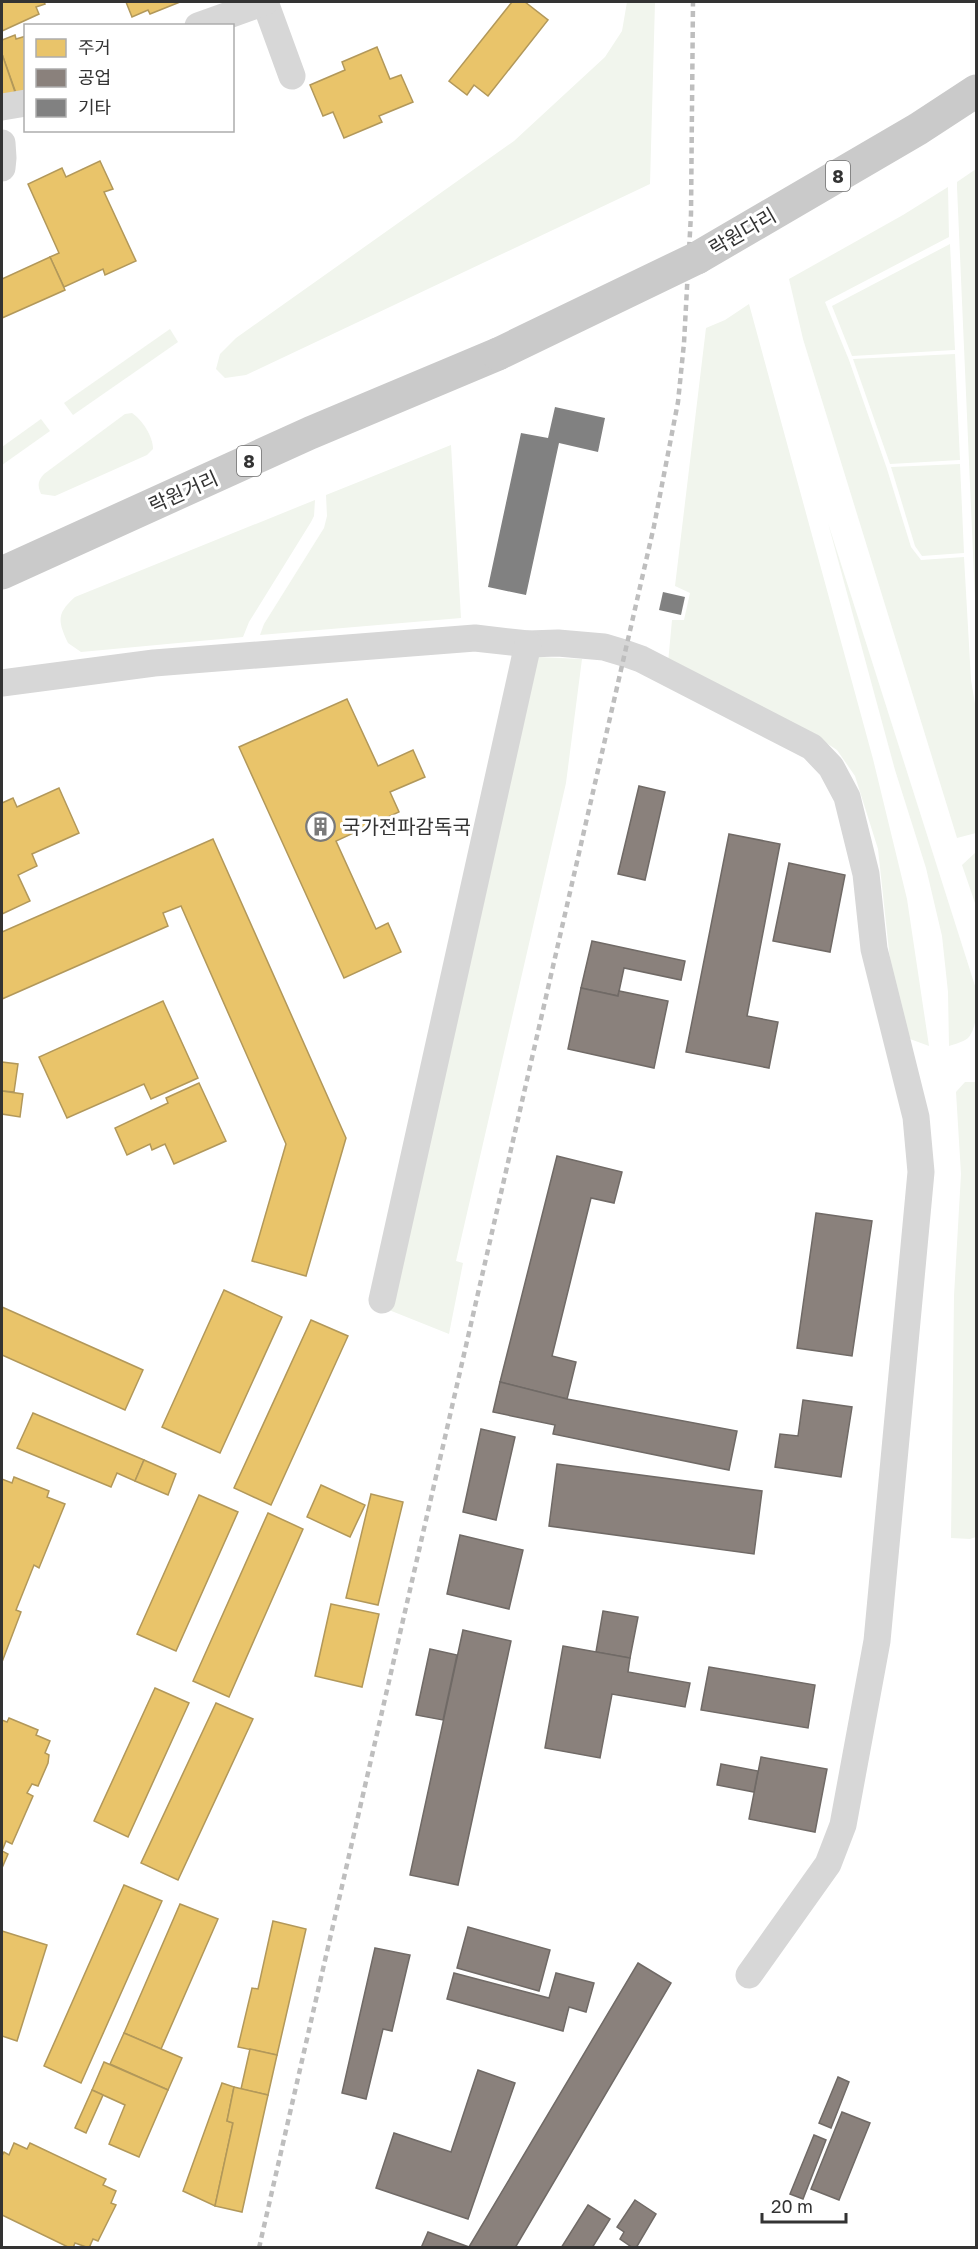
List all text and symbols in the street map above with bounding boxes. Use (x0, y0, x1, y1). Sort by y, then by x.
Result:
legend (24, 24, 234, 132)
text: 주거 (78, 36, 111, 58)
text: 공업 (78, 66, 111, 88)
text: 기타 (78, 96, 112, 118)
road number: 8 (826, 161, 850, 191)
street label: 락원다리 (704, 202, 780, 260)
road number: 8 (237, 446, 261, 476)
street label: 락원거리 (144, 465, 222, 517)
building icon: 국가전파감독국 (305, 810, 337, 842)
place label: 국가전파감독국 (342, 814, 471, 838)
scale bar (762, 2186, 846, 2224)
text: 20 m (771, 2195, 813, 2217)

